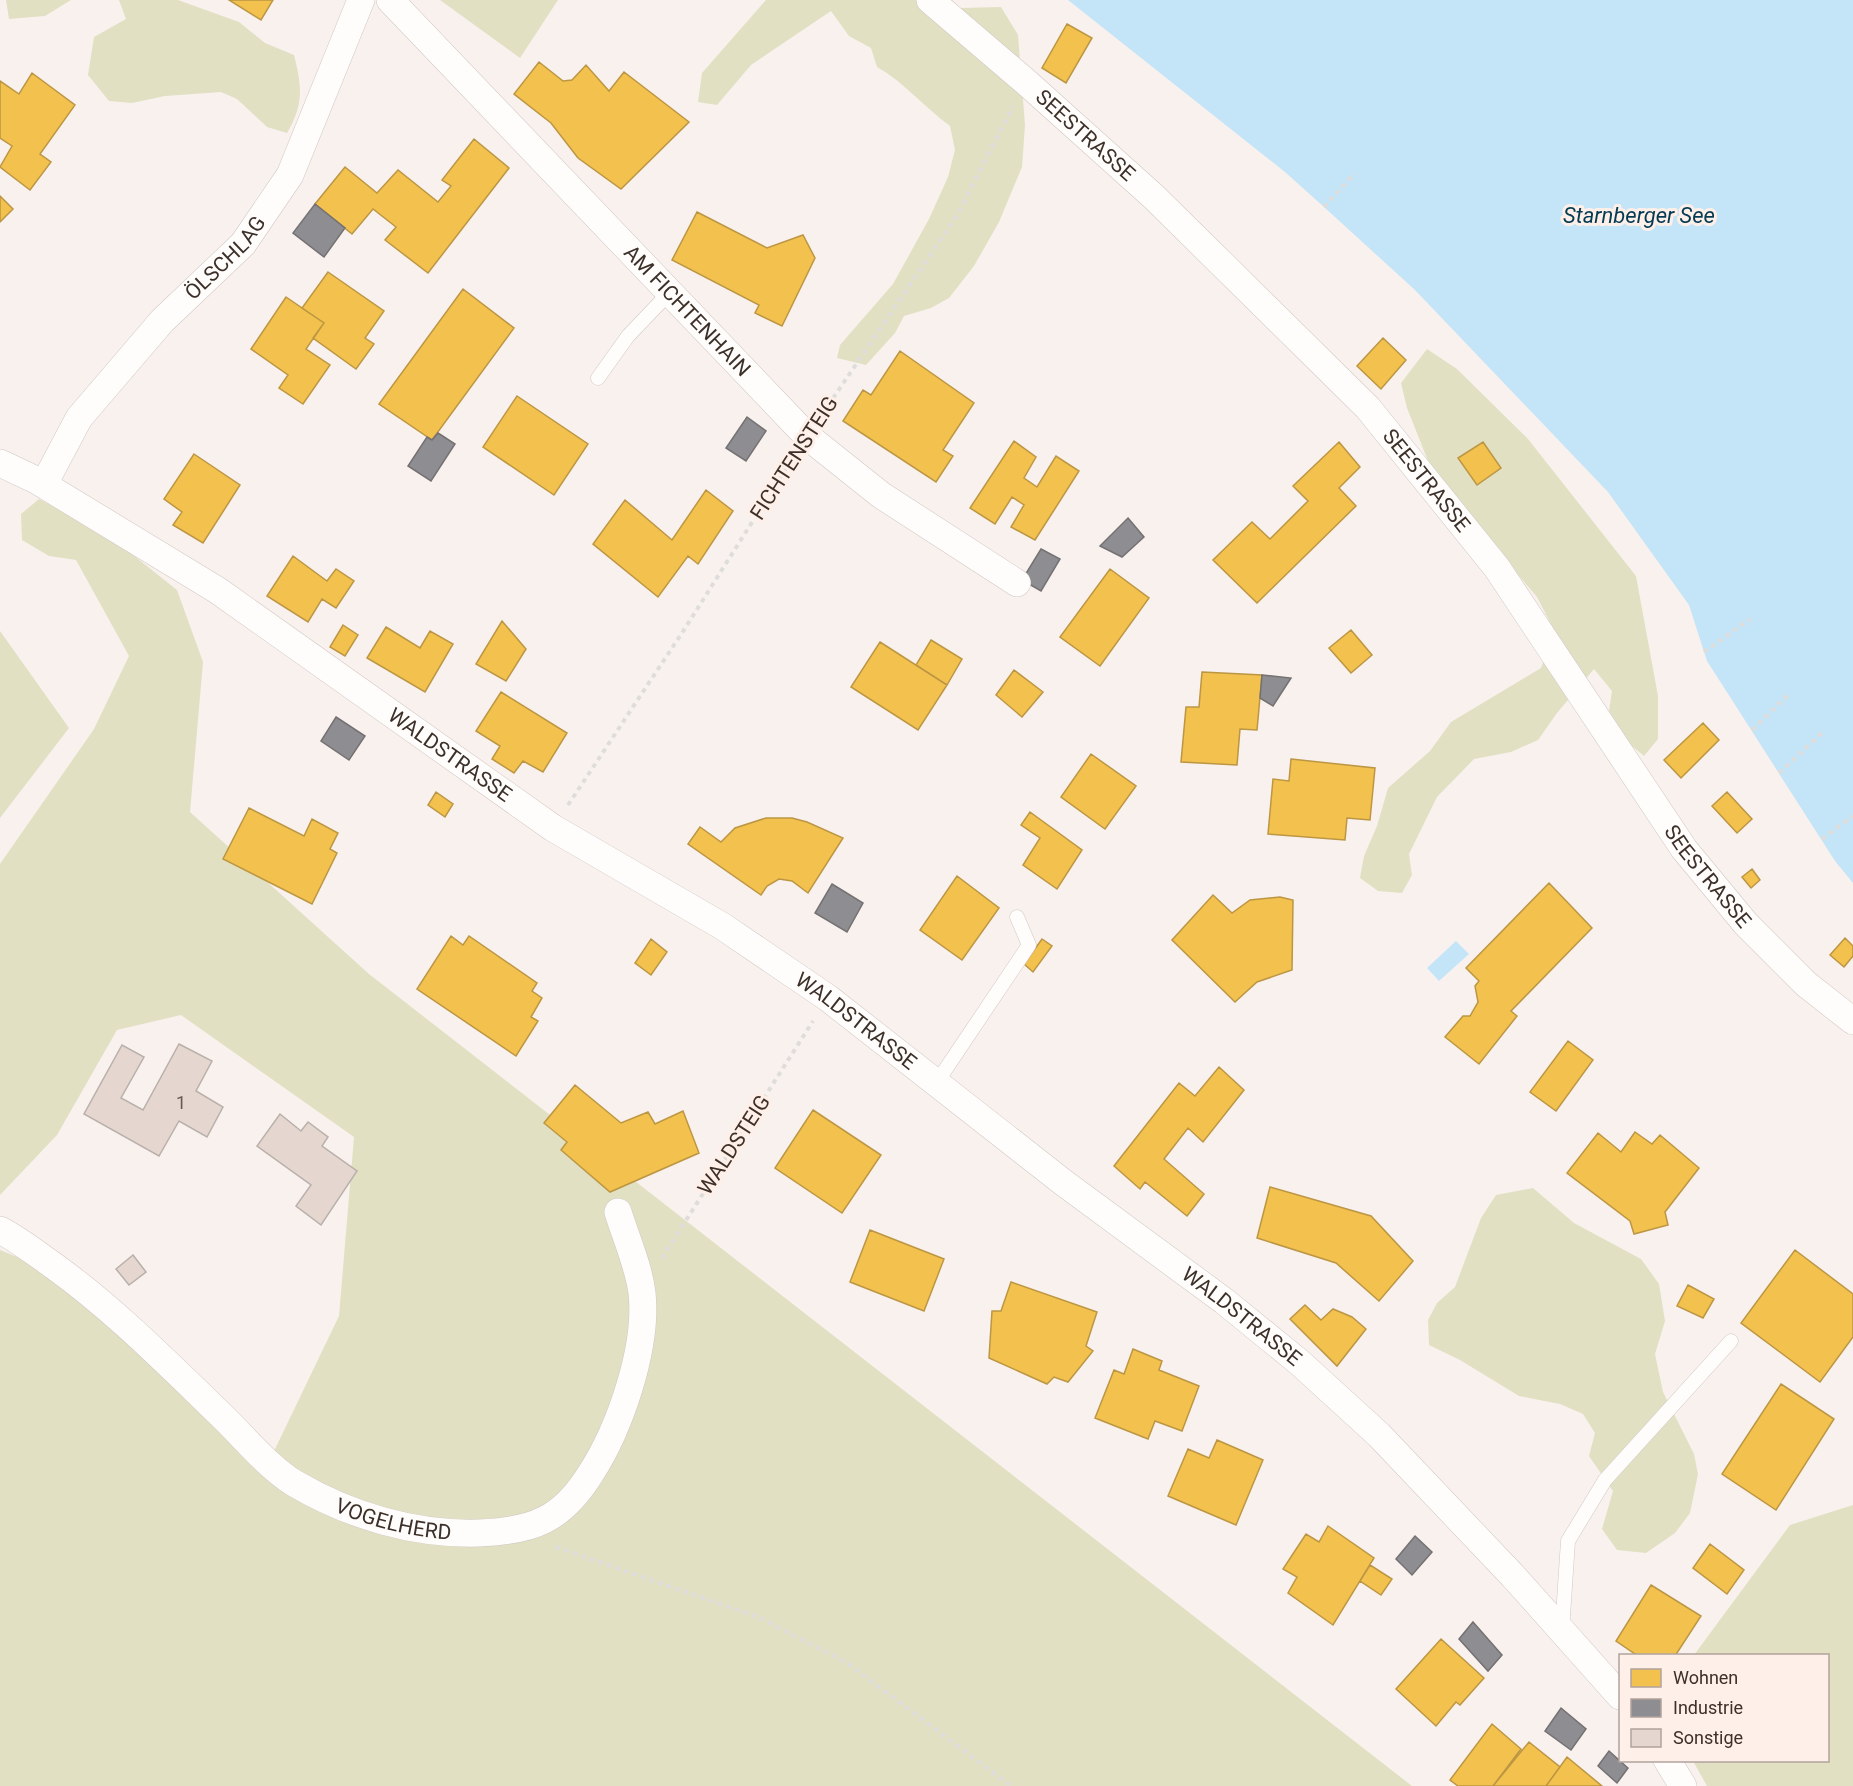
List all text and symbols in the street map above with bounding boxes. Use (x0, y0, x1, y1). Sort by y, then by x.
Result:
street label: SEESTRASSE (1031, 85, 1140, 186)
water label: Starnberger See (1563, 203, 1715, 228)
street label: ÖLSCHLAG (180, 212, 270, 305)
street label: AM FICHTENHAIN (619, 240, 755, 381)
street label: FICHTENSTEIG (745, 392, 843, 524)
street label: SEESTRASSE (1378, 424, 1475, 537)
street label: WALDSTRASSE (384, 703, 516, 807)
street label: SEESTRASSE (1659, 820, 1756, 933)
street label: WALDSTRASSE (791, 967, 921, 1075)
street label: WALDSTEIG (693, 1091, 775, 1199)
house number: 1 (176, 1092, 186, 1113)
street label: WALDSTRASSE (1177, 1262, 1306, 1371)
street label: VOGELHERD (332, 1493, 452, 1545)
legend (1619, 1654, 1829, 1762)
text: Wohnen (1673, 1667, 1738, 1688)
text: Industrie (1673, 1697, 1743, 1718)
text: Sonstige (1673, 1727, 1743, 1748)

